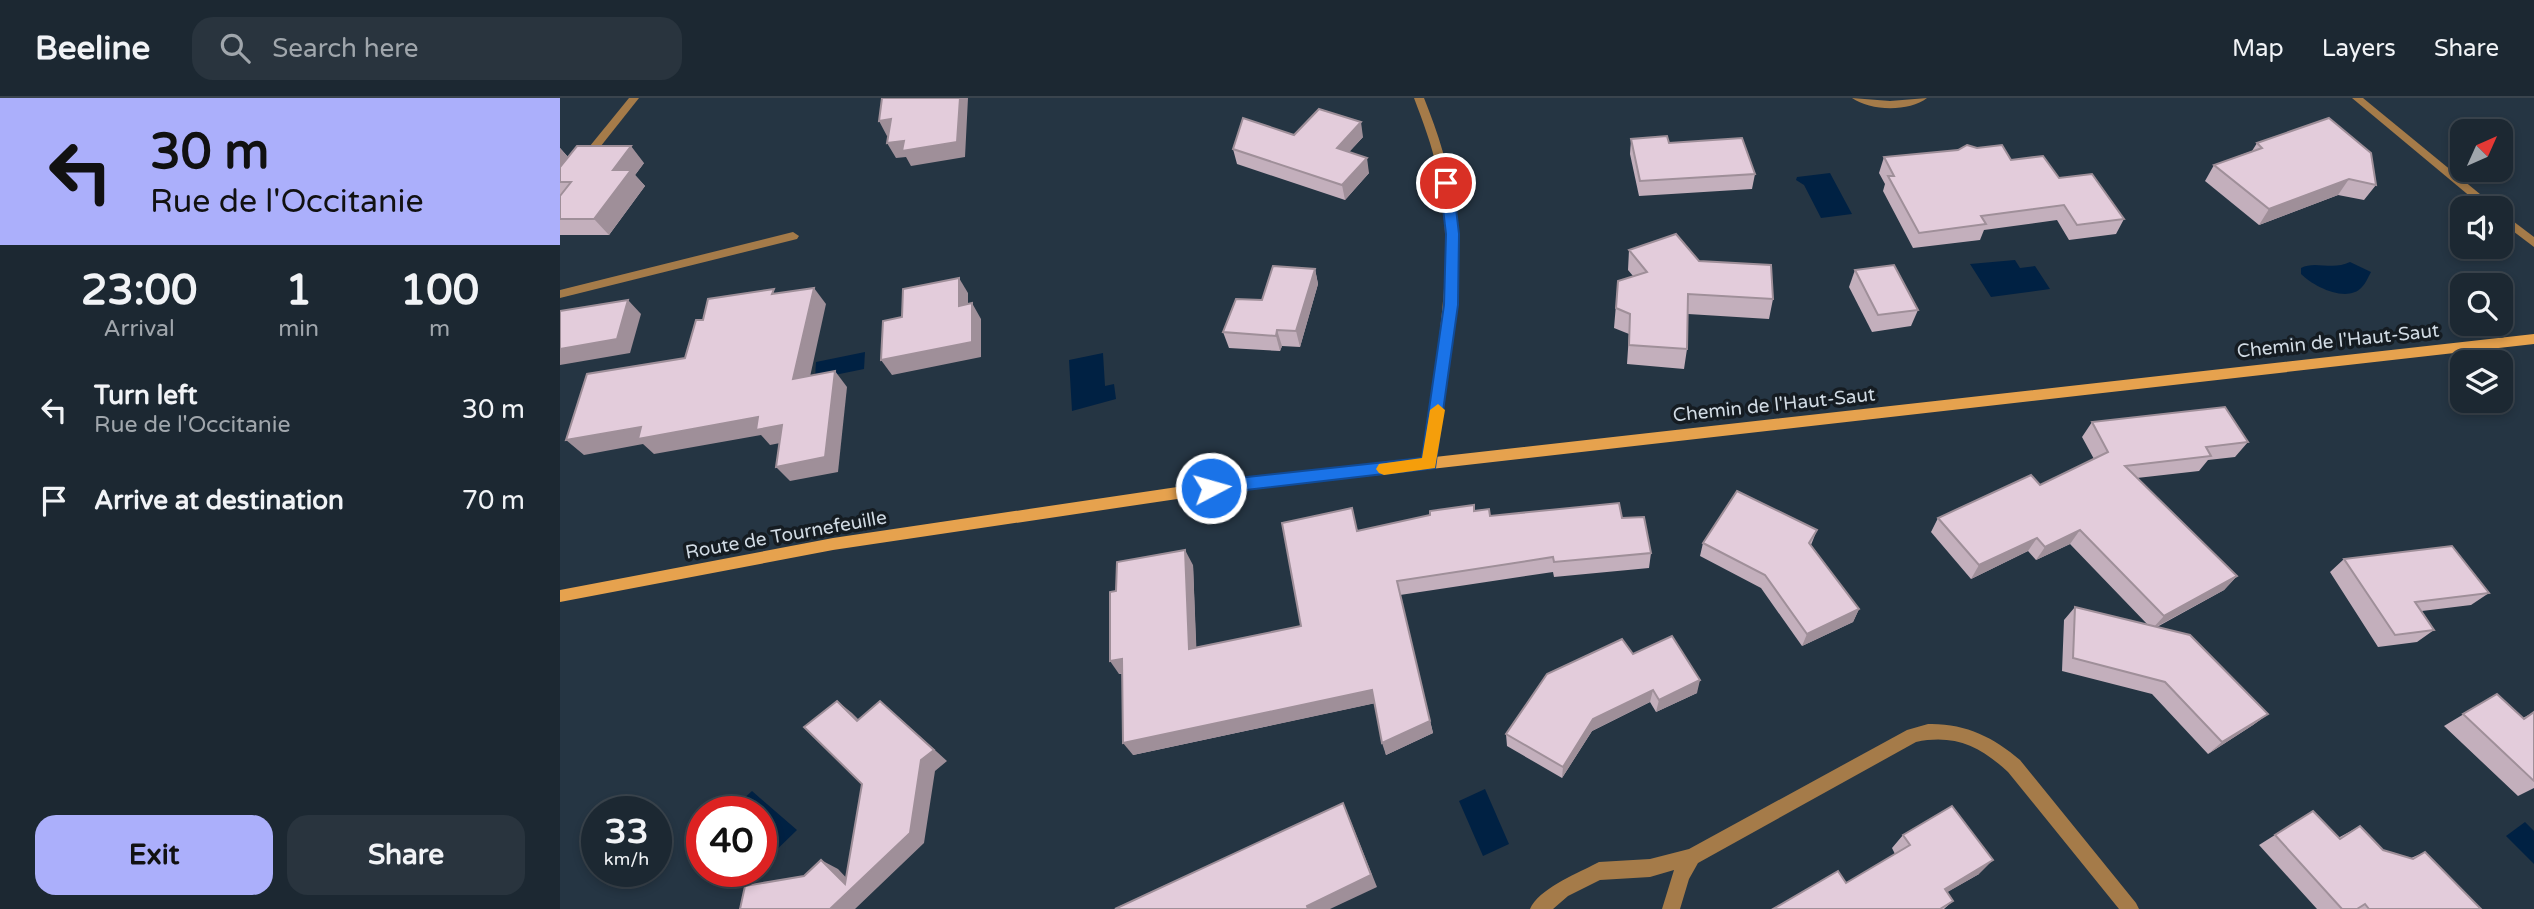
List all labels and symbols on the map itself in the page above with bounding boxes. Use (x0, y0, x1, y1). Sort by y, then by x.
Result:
north arrow (2450, 119, 2513, 182)
pin (1416, 153, 1476, 213)
street label: Chemin de l'Haut-Saut (2236, 319, 2440, 363)
street label: Chemin de l'Haut-Saut (1672, 383, 1876, 427)
position arrow (1174, 451, 1248, 525)
street label: Route de Tournefeuille (684, 506, 888, 564)
speed limit sign: 40 (686, 796, 777, 887)

